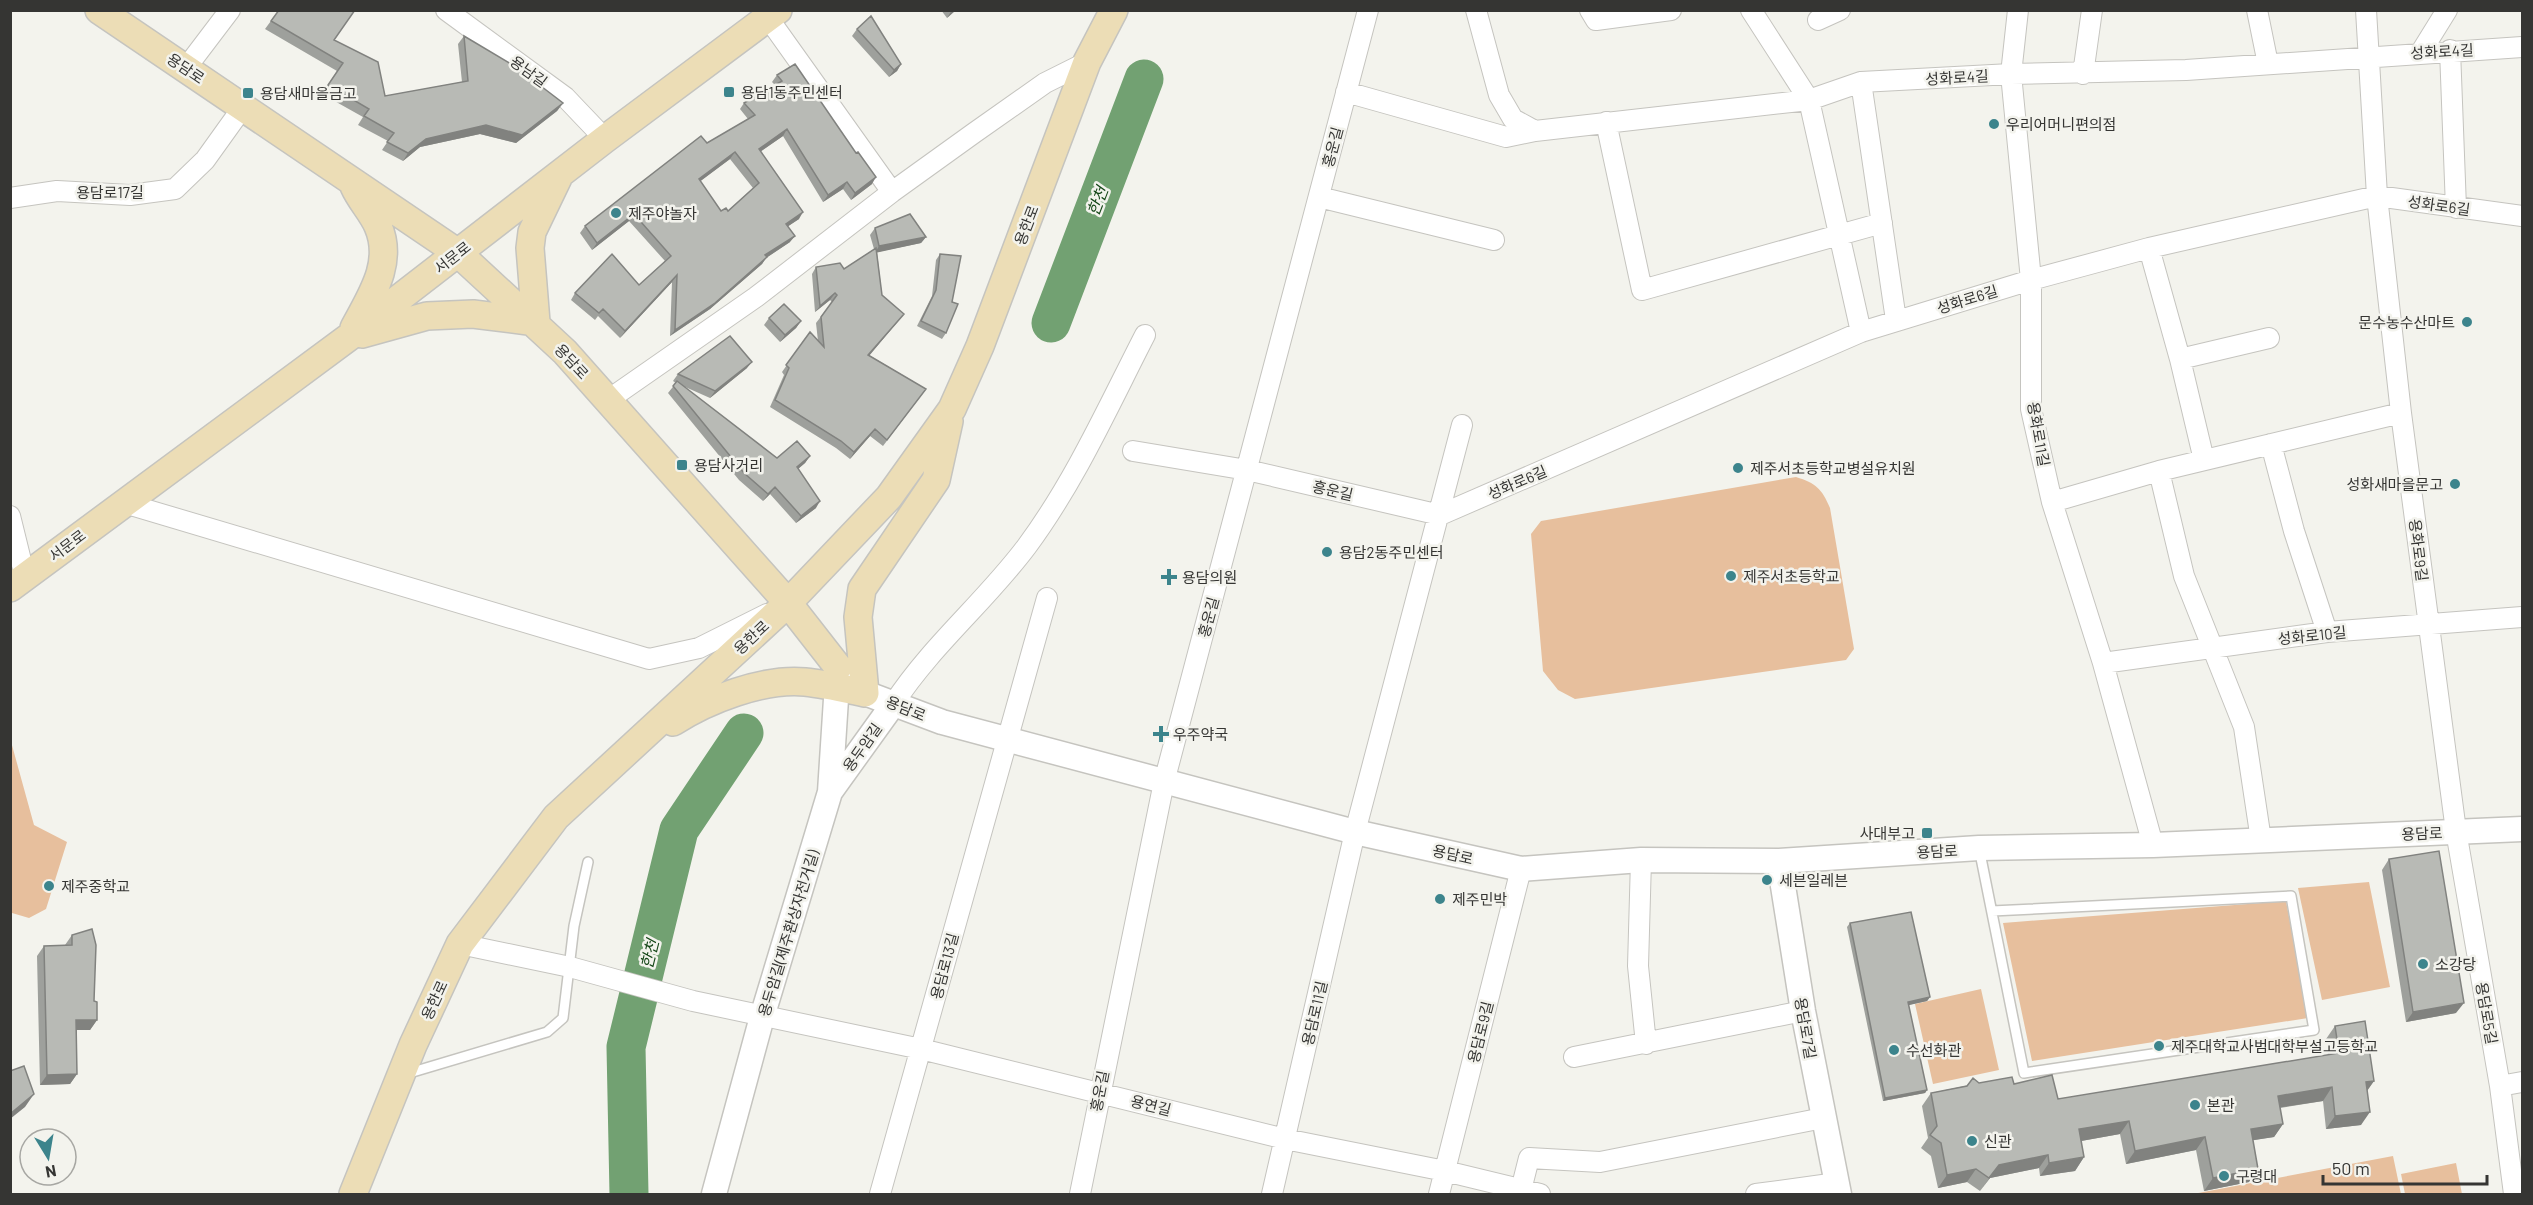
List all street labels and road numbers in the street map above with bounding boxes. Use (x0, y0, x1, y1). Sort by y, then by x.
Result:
street label: 성화로4길 (2410, 40, 2474, 62)
street label: 용담로 (164, 49, 208, 87)
street label: 용남길 (507, 52, 551, 90)
street label: 성화로4길 (1925, 66, 1989, 88)
street label: 홍운길 (1318, 125, 1346, 169)
street label: 용담로17길 (76, 183, 144, 201)
street label: 성화로6길 (2407, 192, 2471, 218)
street label: 용한로 (1010, 202, 1042, 248)
street label: 서문로 (430, 237, 474, 277)
street label: 성화로6길 (1934, 281, 2000, 317)
street label: 용담로 (551, 340, 593, 382)
street label: 용화로11길 (2024, 400, 2054, 468)
street label: 성화로6길 (1485, 461, 1549, 503)
street label: 흥운길 (1311, 477, 1355, 503)
street label: 용화로9길 (2406, 518, 2432, 582)
street label: 서문로 (45, 525, 89, 565)
street label: 홍운길 (1194, 595, 1222, 639)
street label: 용한로 (730, 616, 772, 658)
street label: 성화로10길 (2277, 622, 2347, 648)
street label: 용담로 (883, 692, 929, 724)
street label: 용두암길 (839, 719, 885, 775)
street label: 용담로 (2401, 823, 2443, 843)
street label: 용담로 (1431, 841, 1475, 867)
street label: 용담로 (1916, 841, 1958, 861)
street label: 용두암길(제주환상자전거길) (754, 847, 822, 1019)
street label: 용담로13길 (926, 931, 962, 1001)
street label: 용한로 (417, 977, 451, 1023)
street label: 용담로11길 (1298, 979, 1330, 1047)
street label: 용담로5길 (2473, 980, 2501, 1046)
street label: 용담로7길 (1792, 996, 1820, 1060)
street label: 용담로9길 (1464, 999, 1496, 1065)
street label: 홍운길 (1086, 1069, 1112, 1113)
street label: 용연길 (1129, 1091, 1173, 1119)

